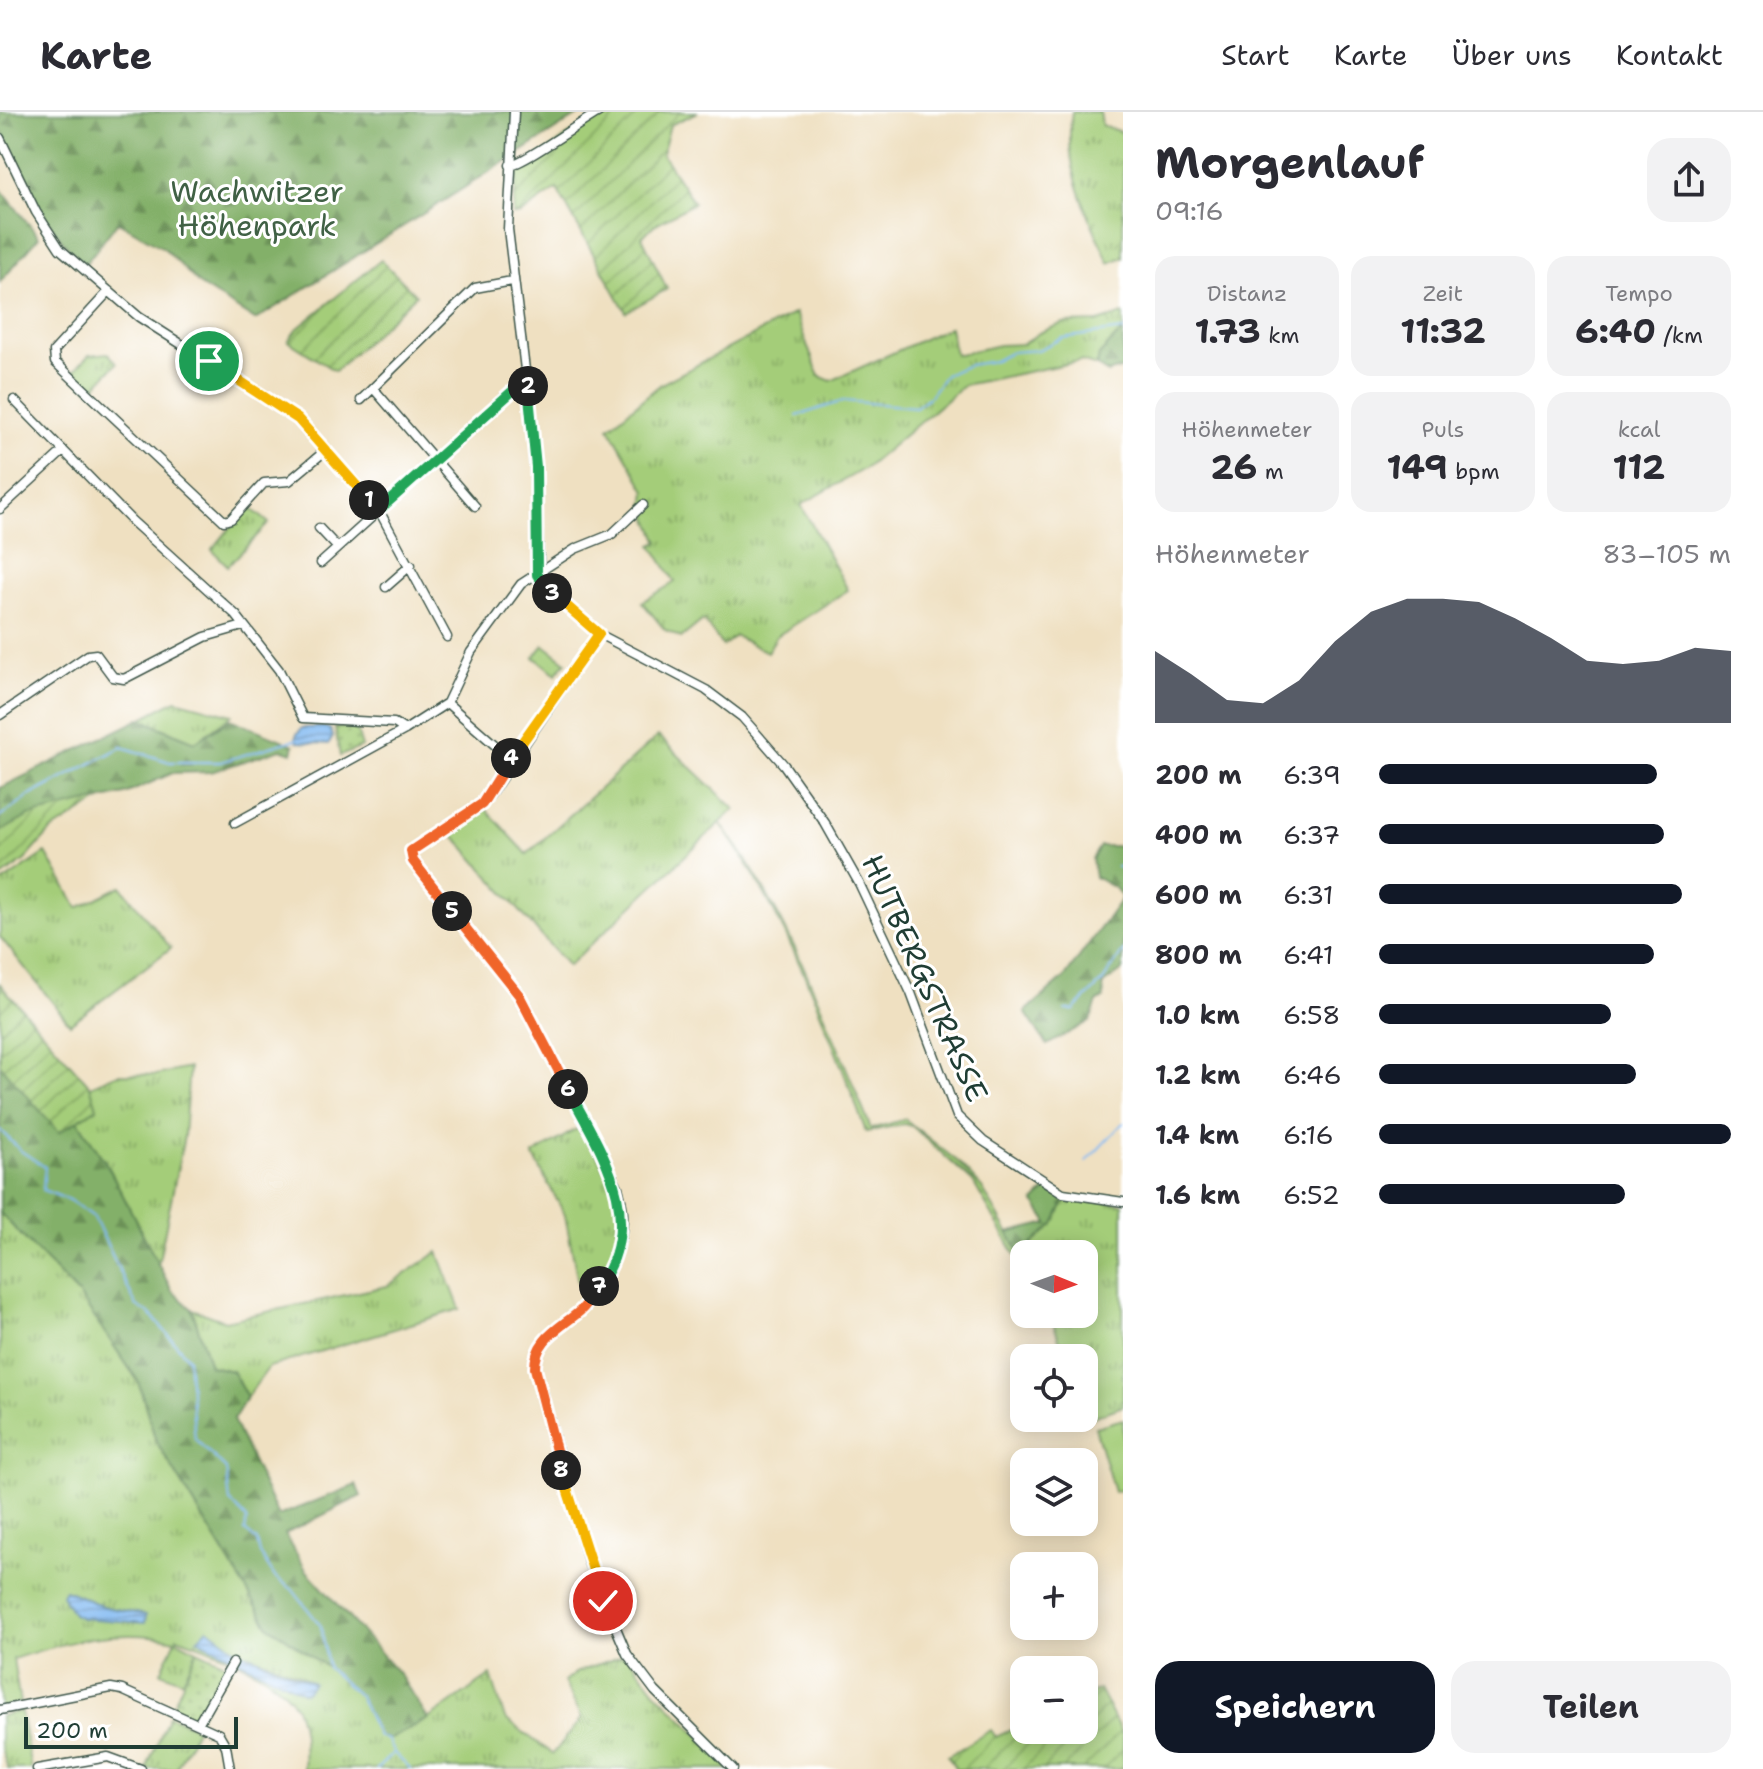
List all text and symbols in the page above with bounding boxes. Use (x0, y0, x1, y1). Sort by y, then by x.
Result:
text: Karte (40, 30, 152, 81)
text: Start (1221, 36, 1290, 74)
text: Karte (1334, 36, 1408, 74)
text: Über uns (1452, 36, 1572, 74)
text: Kontakt (1616, 36, 1723, 74)
text: Morgenlauf (1155, 133, 1425, 192)
button: share (1647, 138, 1731, 222)
park label: Wachwitzer Höhenpark (170, 171, 344, 246)
text: 09:16 (1155, 193, 1224, 228)
text: Distanz (1207, 279, 1287, 308)
text: Zeit (1423, 279, 1463, 308)
text: Tempo (1605, 279, 1673, 308)
text: 1.73 (1195, 308, 1261, 354)
text: 11:32 (1400, 308, 1486, 354)
text: 6:40 (1575, 308, 1656, 354)
text: km (1261, 321, 1299, 350)
text: /km (1656, 321, 1703, 350)
pin (175, 327, 243, 395)
icon: arrive (187, 339, 231, 383)
pin: 2 (508, 366, 548, 406)
text: 2 (520, 371, 536, 400)
text: Höhenmeter (1182, 415, 1312, 444)
text: Puls (1422, 415, 1464, 444)
text: kcal (1618, 415, 1660, 444)
text: 26 (1210, 444, 1257, 490)
text: 149 (1386, 444, 1448, 490)
text: 112 (1613, 444, 1665, 490)
text: m (1257, 457, 1284, 486)
text: bpm (1448, 457, 1500, 486)
pin: 1 (349, 480, 389, 520)
text: 1 (364, 485, 374, 514)
text: Höhenmeter (1155, 536, 1310, 571)
text: 83–105 m (1603, 536, 1731, 571)
pin: 3 (532, 573, 572, 613)
text: 3 (544, 578, 560, 607)
pin: 4 (491, 738, 531, 778)
text: 4 (503, 743, 519, 772)
text: 200 m (1155, 757, 1242, 792)
text: 6:39 (1283, 757, 1341, 792)
text: 400 m (1155, 817, 1242, 852)
text: 6:37 (1283, 817, 1340, 852)
street label: HUTBERGSTRASSE (852, 848, 998, 1108)
text: 600 m (1155, 877, 1242, 912)
text: 6:31 (1283, 877, 1334, 912)
pin: 5 (432, 891, 472, 931)
text: 5 (445, 896, 459, 925)
text: 800 m (1155, 937, 1242, 972)
text: 6:41 (1283, 937, 1334, 972)
text: 1.0 km (1155, 997, 1240, 1032)
text: 6:58 (1283, 997, 1340, 1032)
text: 1.2 km (1155, 1057, 1240, 1092)
text: 6:46 (1283, 1057, 1342, 1092)
pin: 6 (548, 1069, 588, 1109)
text: 6 (560, 1074, 576, 1103)
text: 1.4 km (1155, 1117, 1239, 1152)
text: 6:16 (1283, 1117, 1334, 1152)
text: 1.6 km (1155, 1177, 1240, 1212)
text: 6:52 (1283, 1177, 1340, 1212)
north arrow (1010, 1240, 1098, 1328)
map controls (1010, 1240, 1098, 1744)
pin: 7 (579, 1266, 619, 1306)
text: 7 (591, 1271, 607, 1300)
button: locate (1010, 1344, 1098, 1432)
button: layers (1010, 1448, 1098, 1536)
pin: 8 (541, 1450, 581, 1490)
text: 8 (553, 1455, 569, 1484)
button: + (1010, 1552, 1098, 1640)
pin (569, 1567, 637, 1635)
icon: check (581, 1579, 625, 1623)
button: − (1010, 1656, 1098, 1744)
button: Speichern (1155, 1661, 1435, 1753)
button: Teilen (1451, 1661, 1731, 1753)
scale bar (24, 1713, 238, 1749)
text: 200 m (36, 1716, 108, 1745)

